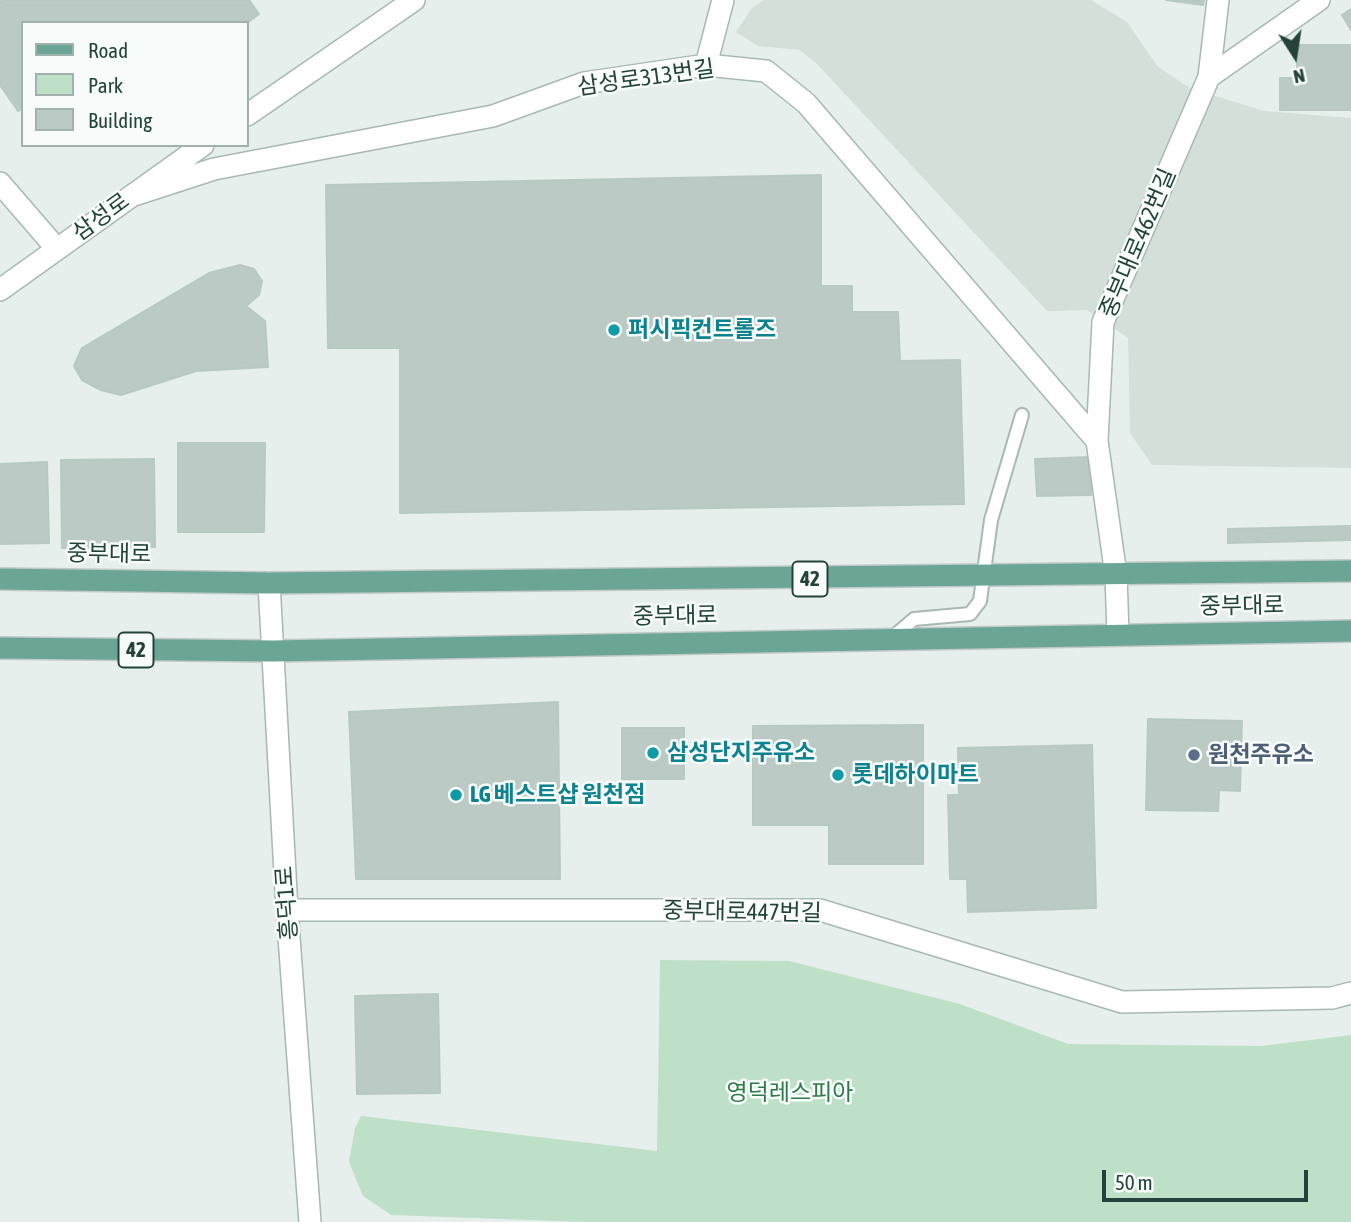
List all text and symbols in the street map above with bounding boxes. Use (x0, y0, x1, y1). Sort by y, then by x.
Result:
legend (21, 21, 248, 147)
north arrow (1260, 21, 1330, 91)
text: Road (88, 38, 128, 62)
street label: 삼성로313번길 (576, 55, 716, 101)
text: N (1292, 65, 1307, 88)
text: Park (88, 73, 123, 97)
text: Building (88, 108, 152, 132)
street label: 중부대로462번길 (1094, 164, 1182, 322)
street label: 삼성로 (67, 187, 135, 247)
place label: 퍼시픽컨트롤즈 (628, 316, 776, 344)
marker: 퍼시픽컨트롤즈 (606, 322, 622, 338)
street label: 중부대로 (66, 539, 152, 569)
road number: 42 (792, 562, 828, 596)
street label: 중부대로 (1199, 591, 1285, 621)
street label: 중부대로 (632, 601, 718, 631)
road number: 42 (118, 632, 154, 668)
place label: 삼성단지주유소 (667, 739, 815, 767)
place label: 원천주유소 (1208, 741, 1314, 769)
marker: 삼성단지주유소 (645, 745, 661, 761)
marker: 원천주유소 (1186, 747, 1202, 763)
place label: 롯데하이마트 (852, 761, 979, 789)
marker: 롯데하이마트 (830, 767, 846, 783)
place label: LG 베스트샵 원천점 (470, 781, 645, 809)
marker: LG 베스트샵 원천점 (448, 787, 464, 803)
street label: 흥덕1로 (271, 865, 303, 941)
street label: 중부대로447번길 (662, 897, 822, 927)
park label: 영덕레스피아 (727, 1079, 853, 1107)
scale bar (1106, 1156, 1312, 1200)
text: 50 m (1115, 1170, 1153, 1194)

